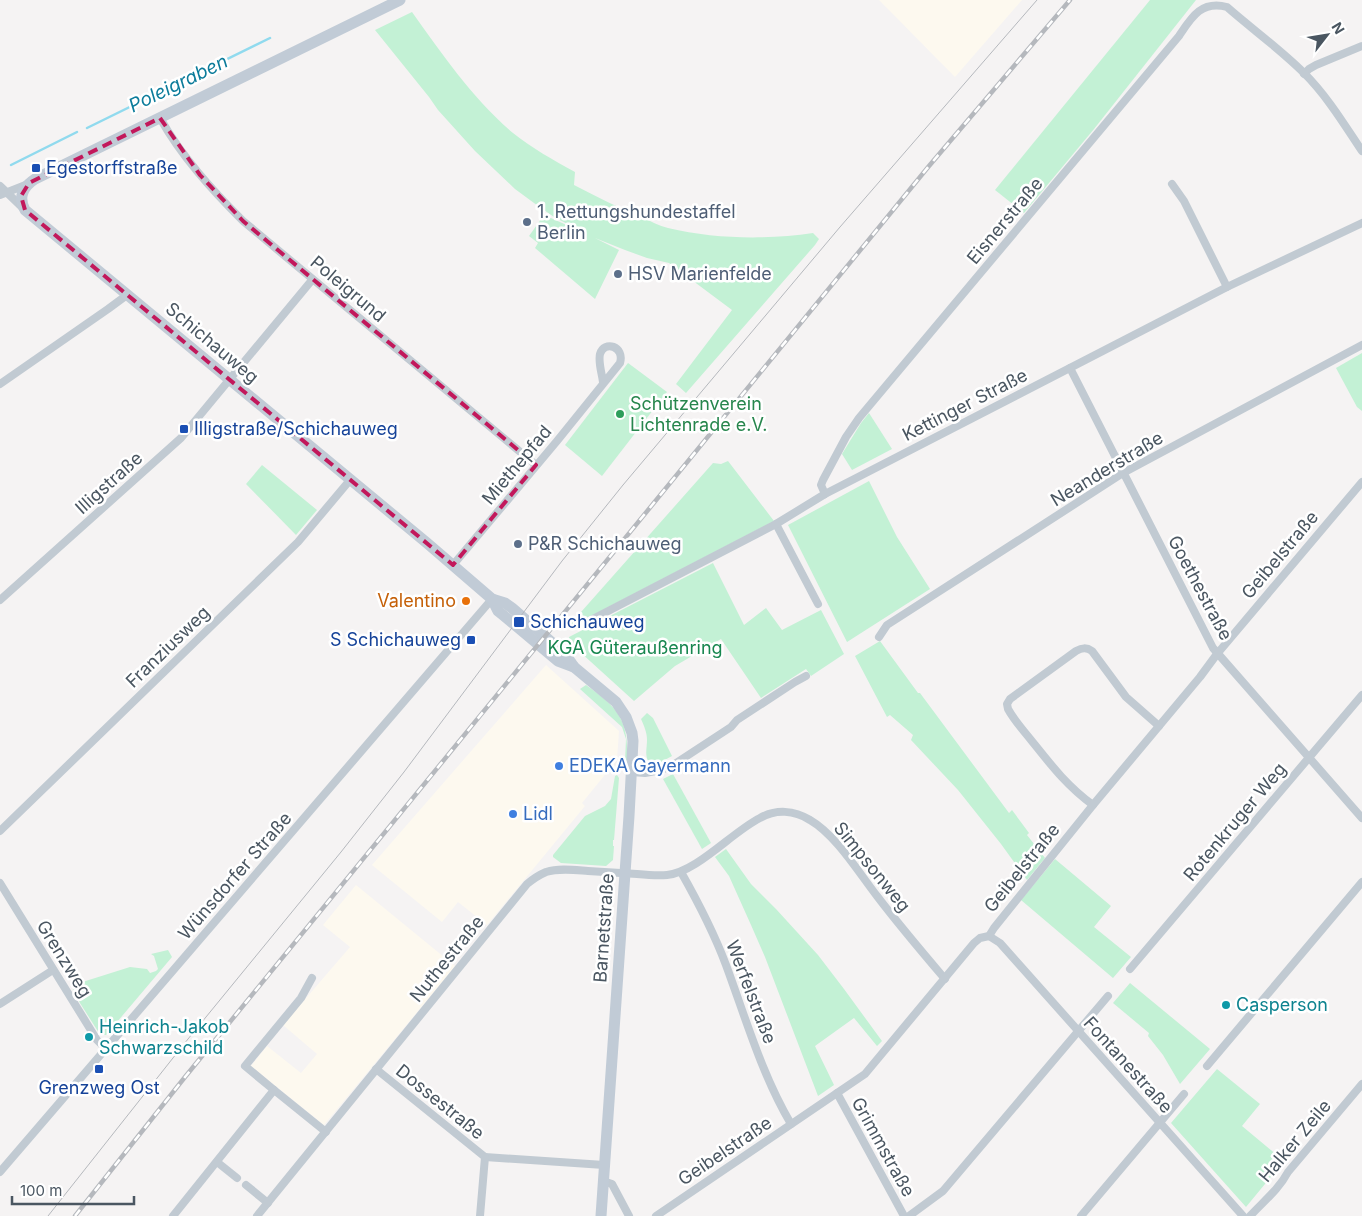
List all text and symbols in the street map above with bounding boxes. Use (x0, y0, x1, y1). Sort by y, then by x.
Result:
north arrow (1302, 10, 1352, 60)
text: N (1329, 19, 1349, 37)
water label: Poleigraben (125, 50, 232, 117)
place label: Egestorffstraße (46, 157, 178, 178)
marker: Egestorffstraße (30, 162, 42, 174)
street label: Eisnerstraße (962, 173, 1047, 268)
place label: 1. Rettungshundestaffel Berlin (537, 201, 736, 243)
marker: 1. Rettungshundestaffel Berlin (521, 216, 533, 228)
street label: Poleigrund (307, 251, 390, 326)
place label: HSV Marienfelde (628, 263, 772, 284)
marker: HSV Marienfelde (612, 268, 624, 280)
street label: Schichauweg (162, 298, 263, 387)
street label: Kettinger Straße (899, 364, 1031, 445)
place label: Schützenverein Lichtenrade e.V. (630, 393, 767, 435)
marker: Schützenverein Lichtenrade e.V. (614, 408, 626, 420)
place label: Illigstraße/Schichauweg (194, 418, 398, 439)
street label: Miethepfad (478, 421, 556, 508)
marker: Illigstraße/Schichauweg (178, 423, 190, 435)
street label: Neanderstraße (1047, 427, 1167, 510)
street label: Illigstraße (71, 447, 146, 518)
street label: Geibelstraße (1237, 507, 1322, 603)
street label: Goethestraße (1164, 532, 1237, 644)
place label: P&R Schichauweg (528, 533, 682, 554)
marker: P&R Schichauweg (512, 538, 524, 550)
place label: Valentino (377, 590, 456, 611)
marker: Valentino (460, 595, 472, 607)
street label: Franziusweg (122, 602, 214, 692)
place label: Schichauweg (530, 611, 644, 632)
marker: Schichauweg (512, 615, 526, 629)
place label: S Schichauweg (330, 629, 461, 650)
marker: S Schichauweg (465, 634, 477, 646)
park label: KGA Güteraußenring (547, 637, 723, 658)
place label: EDEKA Gayermann (569, 755, 731, 776)
street label: Rotenkruger Weg (1179, 758, 1290, 885)
marker: EDEKA Gayermann (553, 760, 565, 772)
place label: Lidl (523, 803, 553, 824)
street label: Wünsdorfer Straße (174, 808, 296, 944)
marker: Lidl (507, 808, 519, 820)
street label: Simpsonweg (830, 817, 915, 916)
street label: Geibelstraße (979, 819, 1064, 916)
street label: Barnetstraße (589, 873, 618, 983)
street label: Nuthestraße (405, 911, 488, 1006)
street label: Grenzweg (32, 916, 96, 1001)
street label: Werfelstraße (722, 937, 781, 1047)
place label: Casperson (1236, 994, 1328, 1015)
marker: Casperson (1220, 999, 1232, 1011)
street label: Fontanestraße (1080, 1012, 1177, 1117)
place label: Heinrich-Jakob Schwarzschild (99, 1016, 229, 1058)
marker: Heinrich-Jakob Schwarzschild (83, 1031, 95, 1043)
street label: Dossestraße (392, 1060, 489, 1143)
marker: Grenzweg Ost (93, 1063, 105, 1075)
place label: Grenzweg Ost (38, 1077, 160, 1098)
street label: Grimmstraße (848, 1093, 919, 1200)
street label: Halker Zeile (1254, 1095, 1335, 1186)
street label: Geibelstraße (674, 1112, 775, 1189)
scale bar (12, 1174, 135, 1206)
text: 100 m (20, 1181, 62, 1200)

